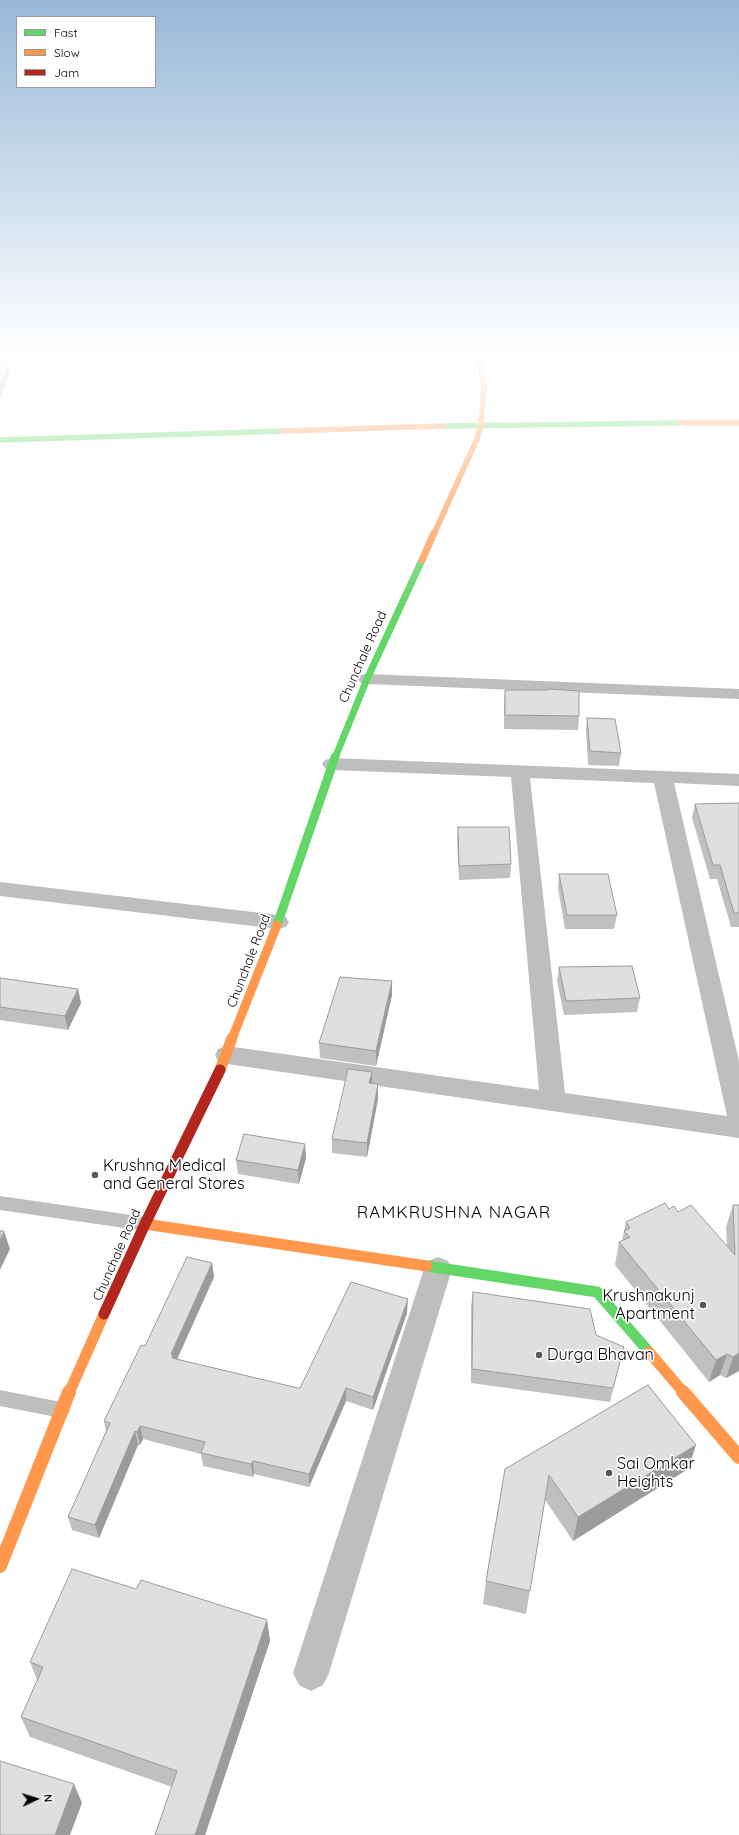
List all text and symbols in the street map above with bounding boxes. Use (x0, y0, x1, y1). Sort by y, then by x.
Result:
legend (16, 16, 156, 88)
text: Fast (54, 25, 78, 40)
text: Slow (54, 45, 80, 60)
text: Jam (54, 65, 79, 80)
street label: Chunchale Road (336, 609, 390, 705)
street label: Chunchale Road (224, 912, 274, 1010)
place label: Krushna Medical and General Stores (103, 1156, 245, 1194)
marker: Krushna Medical and General Stores (90, 1170, 100, 1180)
district label: RAMKRUSHNA NAGAR (357, 1203, 551, 1223)
street label: Chunchale Road (90, 1207, 144, 1303)
place label: Krushnakunj Apartment (602, 1286, 695, 1324)
marker: Krushnakunj Apartment (698, 1300, 708, 1310)
place label: Durga Bhavan (547, 1345, 654, 1365)
marker: Durga Bhavan (534, 1350, 544, 1360)
place label: Sai Omkar Heights (617, 1454, 695, 1492)
marker: Sai Omkar Heights (604, 1468, 614, 1478)
north arrow (16, 1779, 56, 1819)
text: N (41, 1794, 55, 1803)

